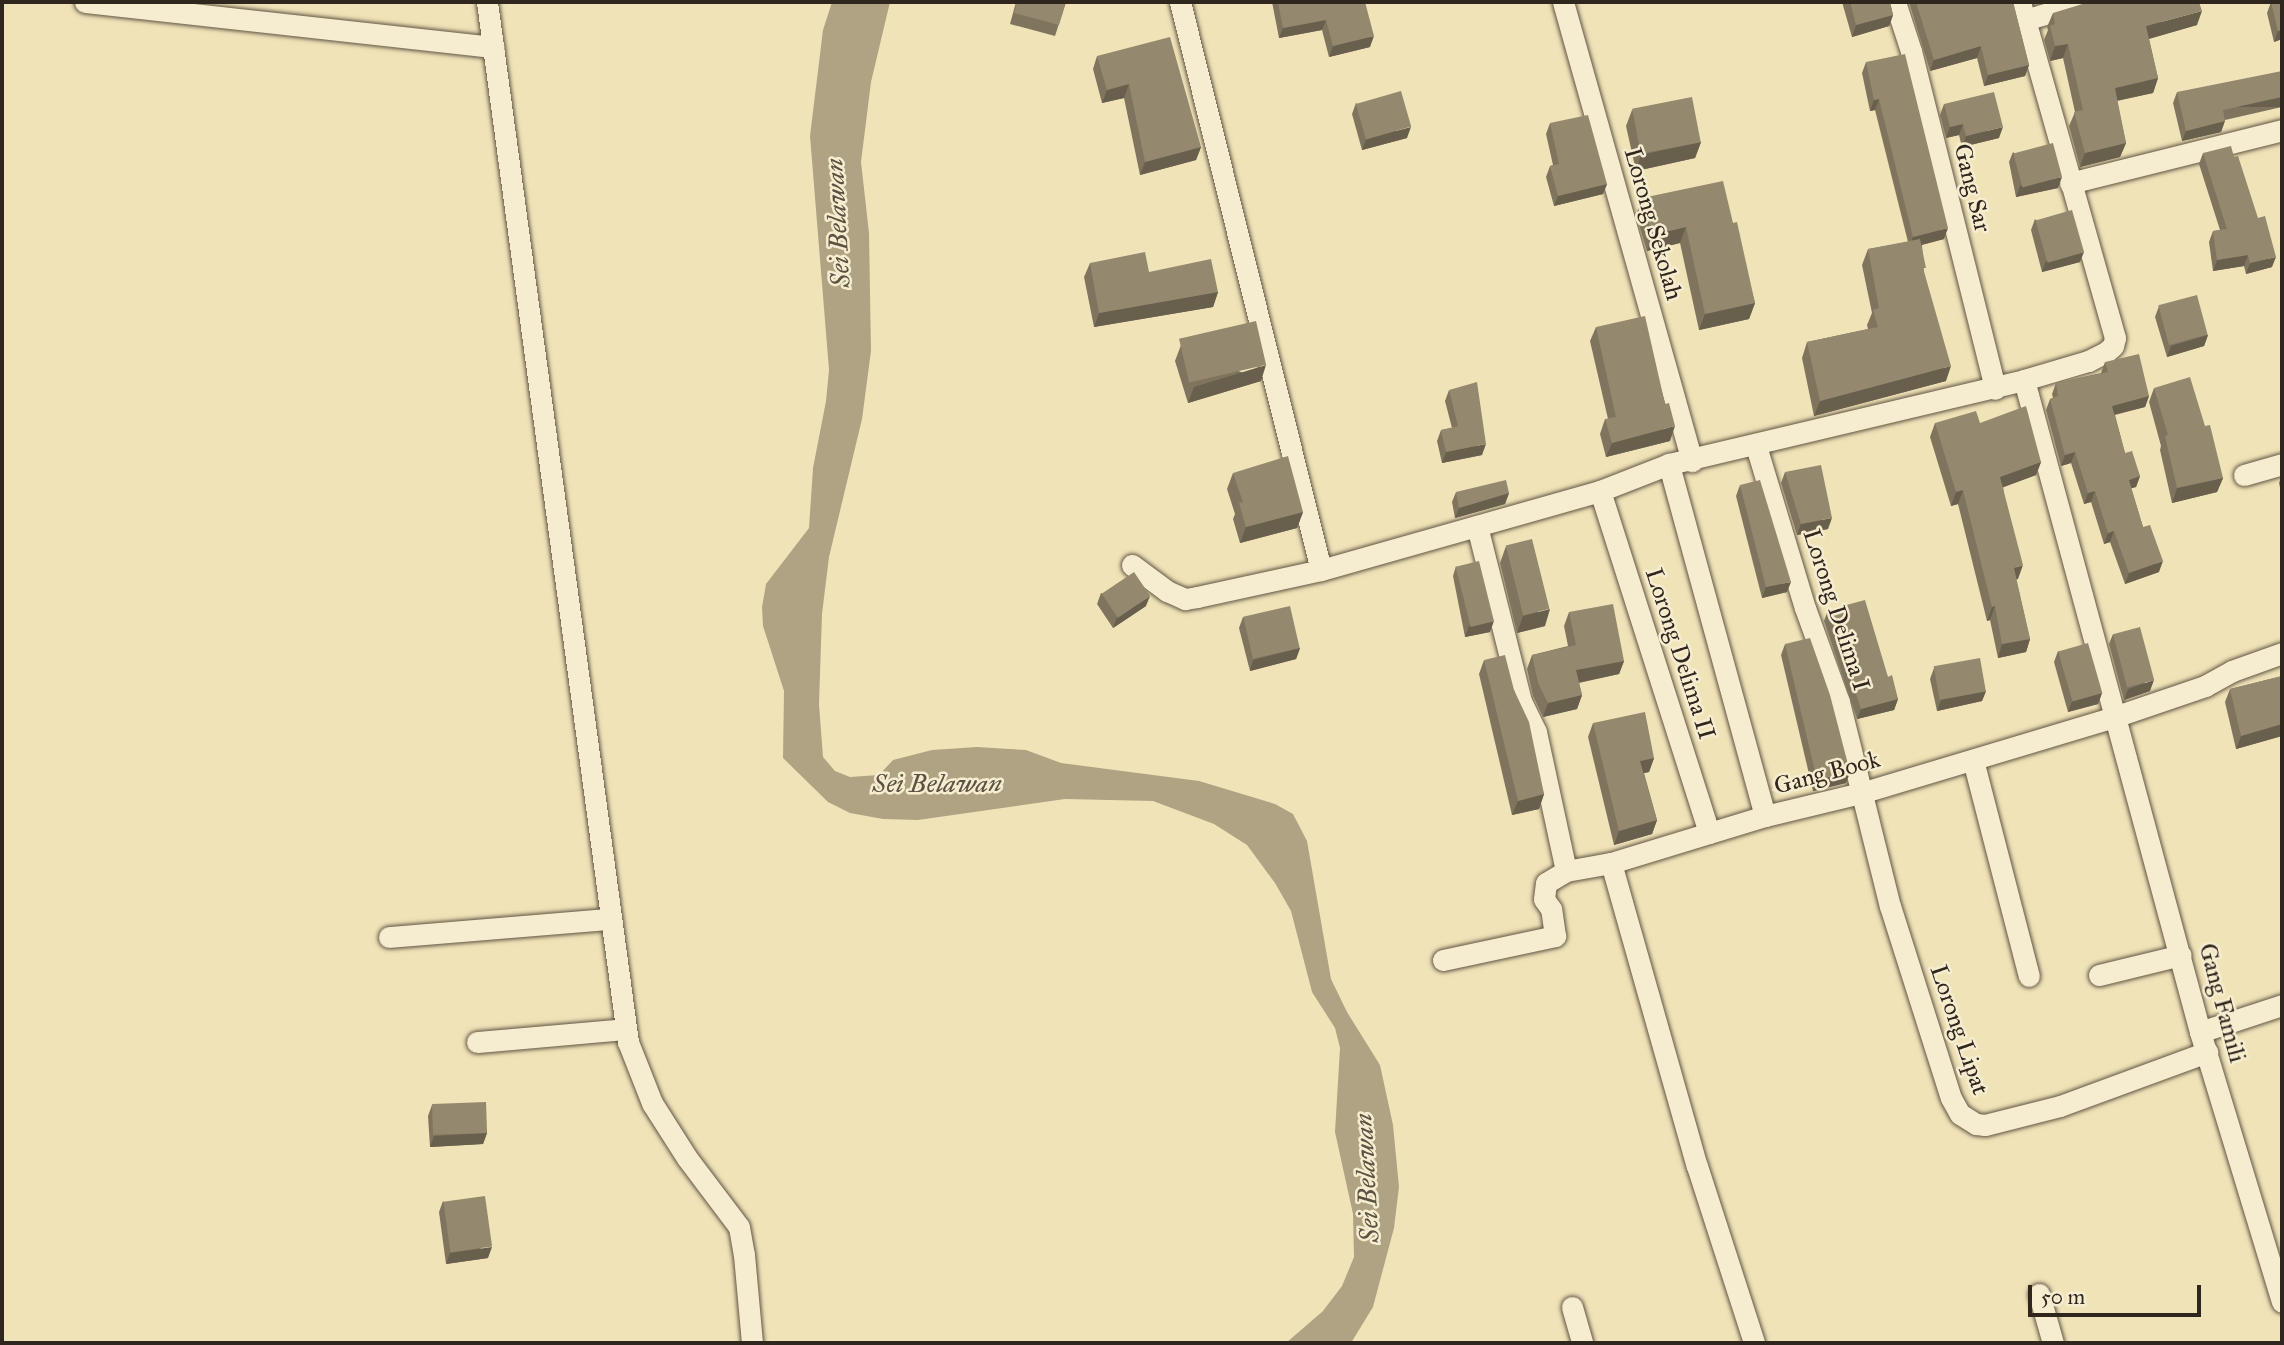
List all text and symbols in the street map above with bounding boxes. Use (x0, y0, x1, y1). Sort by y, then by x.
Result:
street label: Gang Sar (1947, 141, 1997, 235)
street label: Lorong Sekolah (1617, 144, 1689, 304)
water label: Sei Belawan (819, 157, 857, 289)
street label: Lorong Delima I (1796, 526, 1876, 694)
street label: Lorong Delima II (1639, 565, 1721, 743)
street label: Gang Book (1771, 745, 1883, 801)
water label: Sei Belawan (872, 768, 1002, 800)
street label: Gang Famili (2192, 940, 2252, 1066)
street label: Lorong Lipat (1923, 961, 1995, 1099)
water label: Sei Belawan (1348, 1112, 1386, 1244)
scale bar (2032, 1272, 2205, 1316)
text: 50 m (2041, 1284, 2085, 1310)

